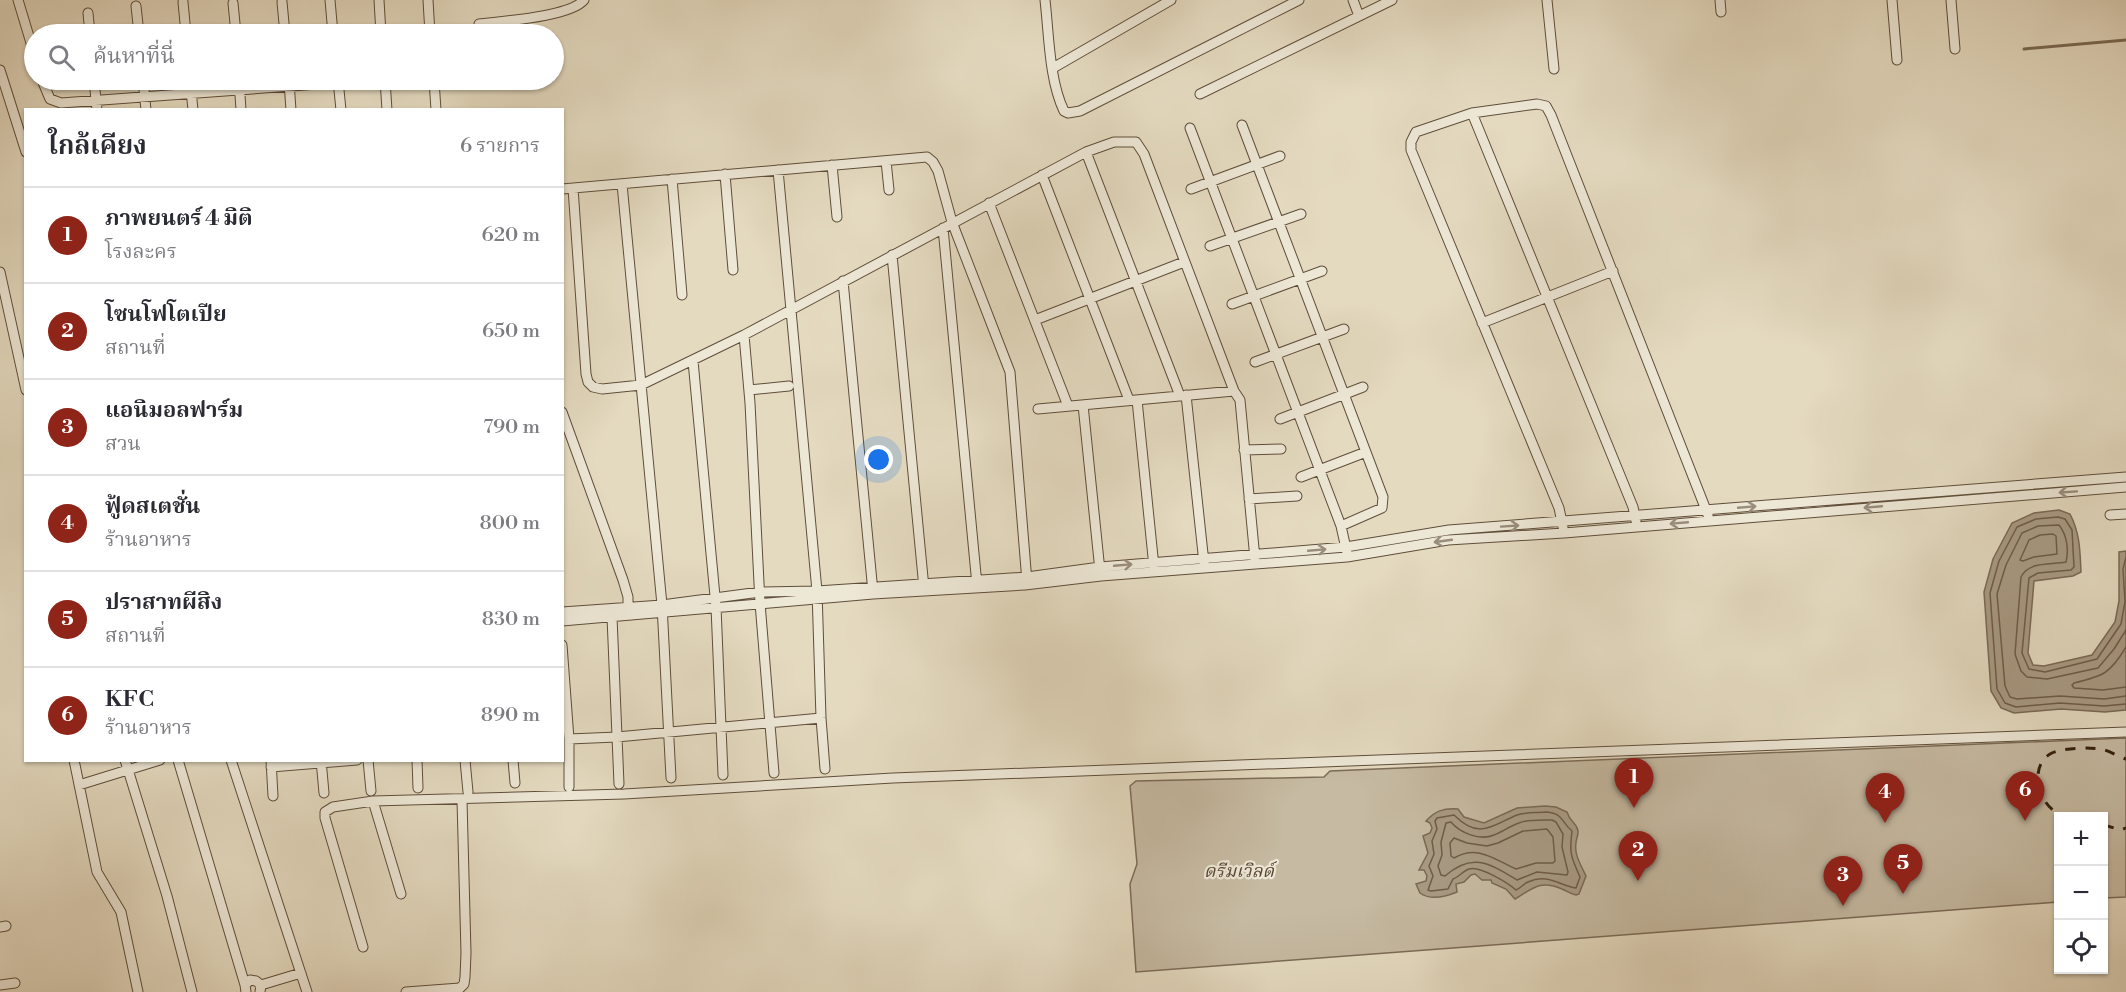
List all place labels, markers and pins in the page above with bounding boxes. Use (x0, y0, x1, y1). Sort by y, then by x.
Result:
pin: 1 (1614, 758, 1654, 808)
pin: 6 (2006, 772, 2044, 821)
pin: 4 (1866, 774, 1904, 823)
pin: 2 (1618, 832, 1658, 881)
pin: 5 (1884, 844, 1922, 894)
pin: 3 (1824, 856, 1862, 906)

